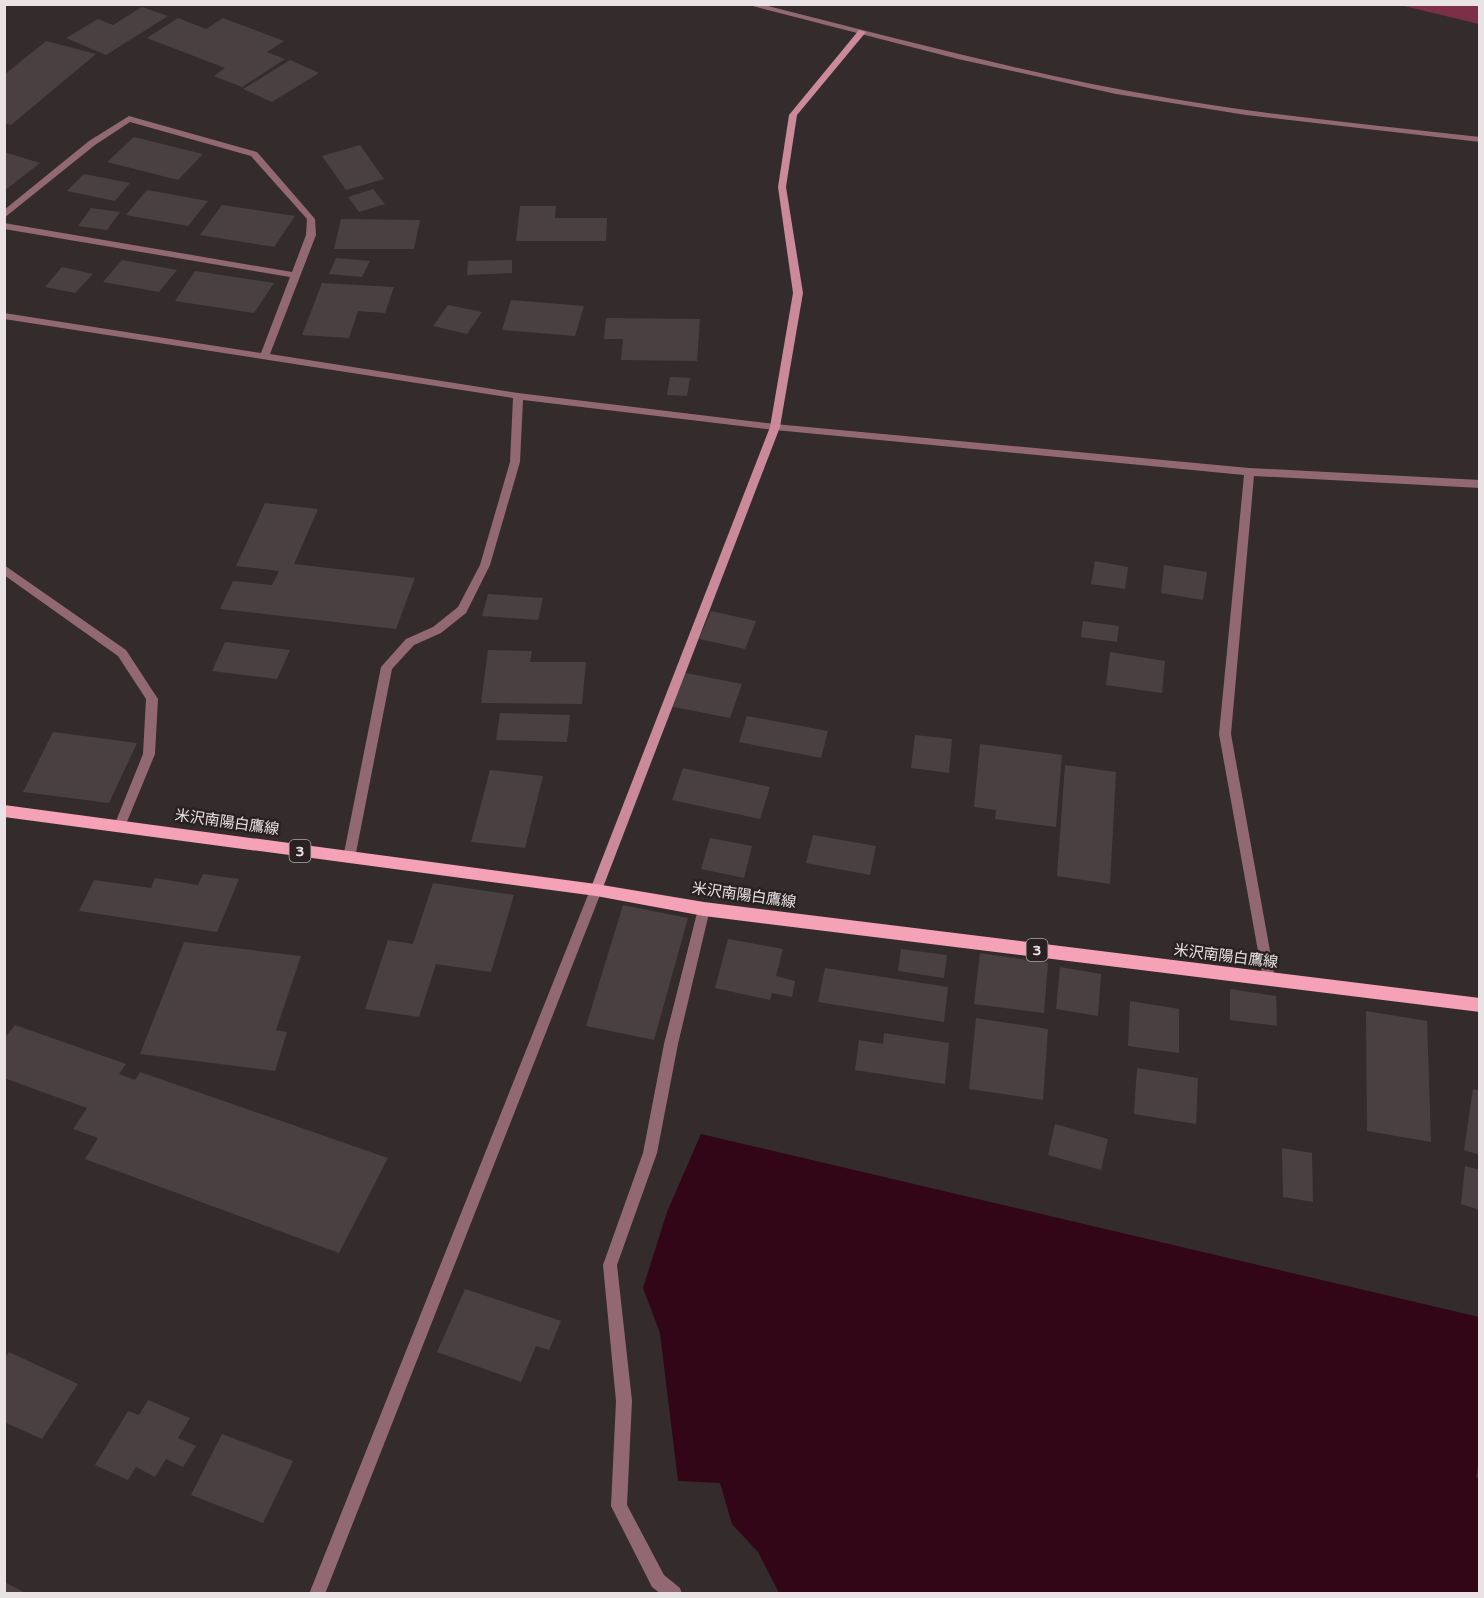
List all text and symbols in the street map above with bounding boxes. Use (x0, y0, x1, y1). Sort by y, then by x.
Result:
street label: 米沢南陽白鷹線 (174, 806, 280, 838)
road number: 3 (290, 840, 310, 862)
street label: 米沢南陽白鷹線 (691, 879, 797, 911)
road number: 3 (1026, 939, 1048, 961)
street label: 米沢南陽白鷹線 (1173, 941, 1279, 971)

